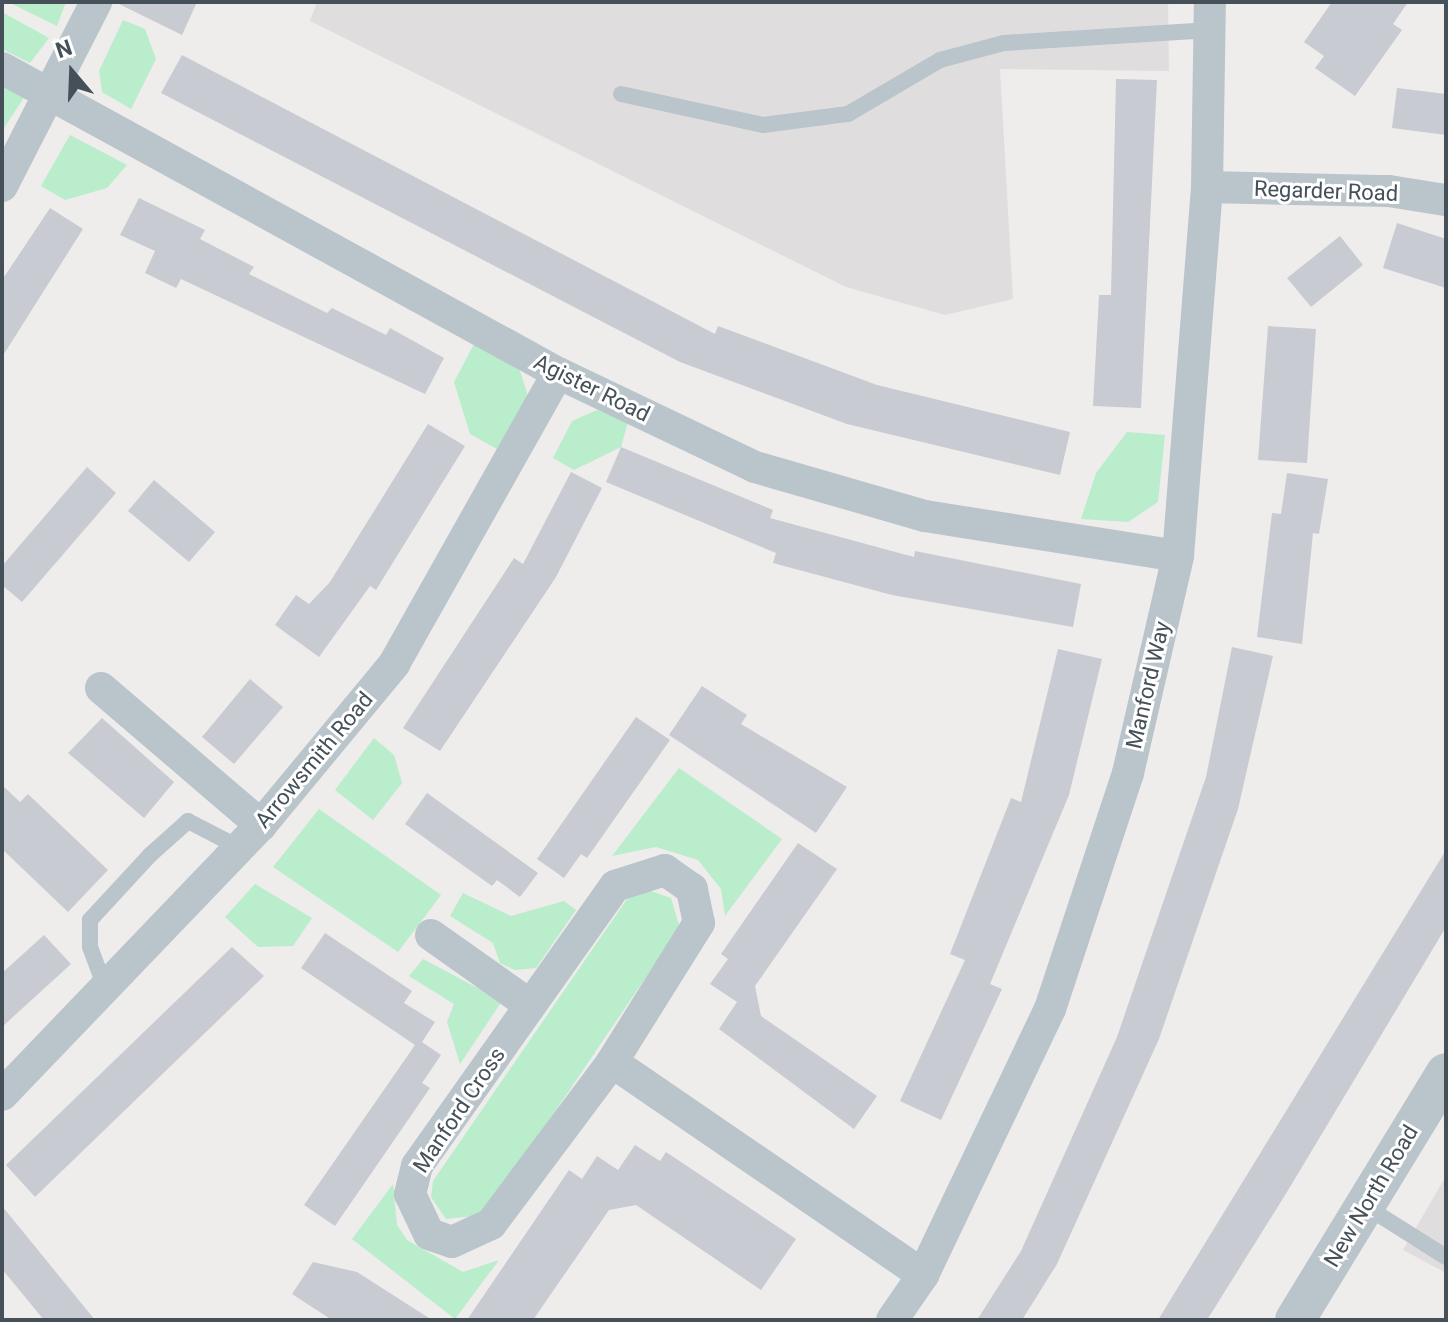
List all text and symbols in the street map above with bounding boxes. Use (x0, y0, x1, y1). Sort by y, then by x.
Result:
north arrow (32, 32, 112, 112)
text: N (53, 34, 75, 63)
street label: Regarder Road (1253, 175, 1399, 207)
street label: Agister Road (530, 349, 654, 427)
street label: Manford Way (1121, 619, 1175, 751)
street label: Arrowsmith Road (249, 687, 379, 833)
street label: Manford Cross (407, 1042, 511, 1178)
street label: New North Road (1318, 1120, 1424, 1272)

